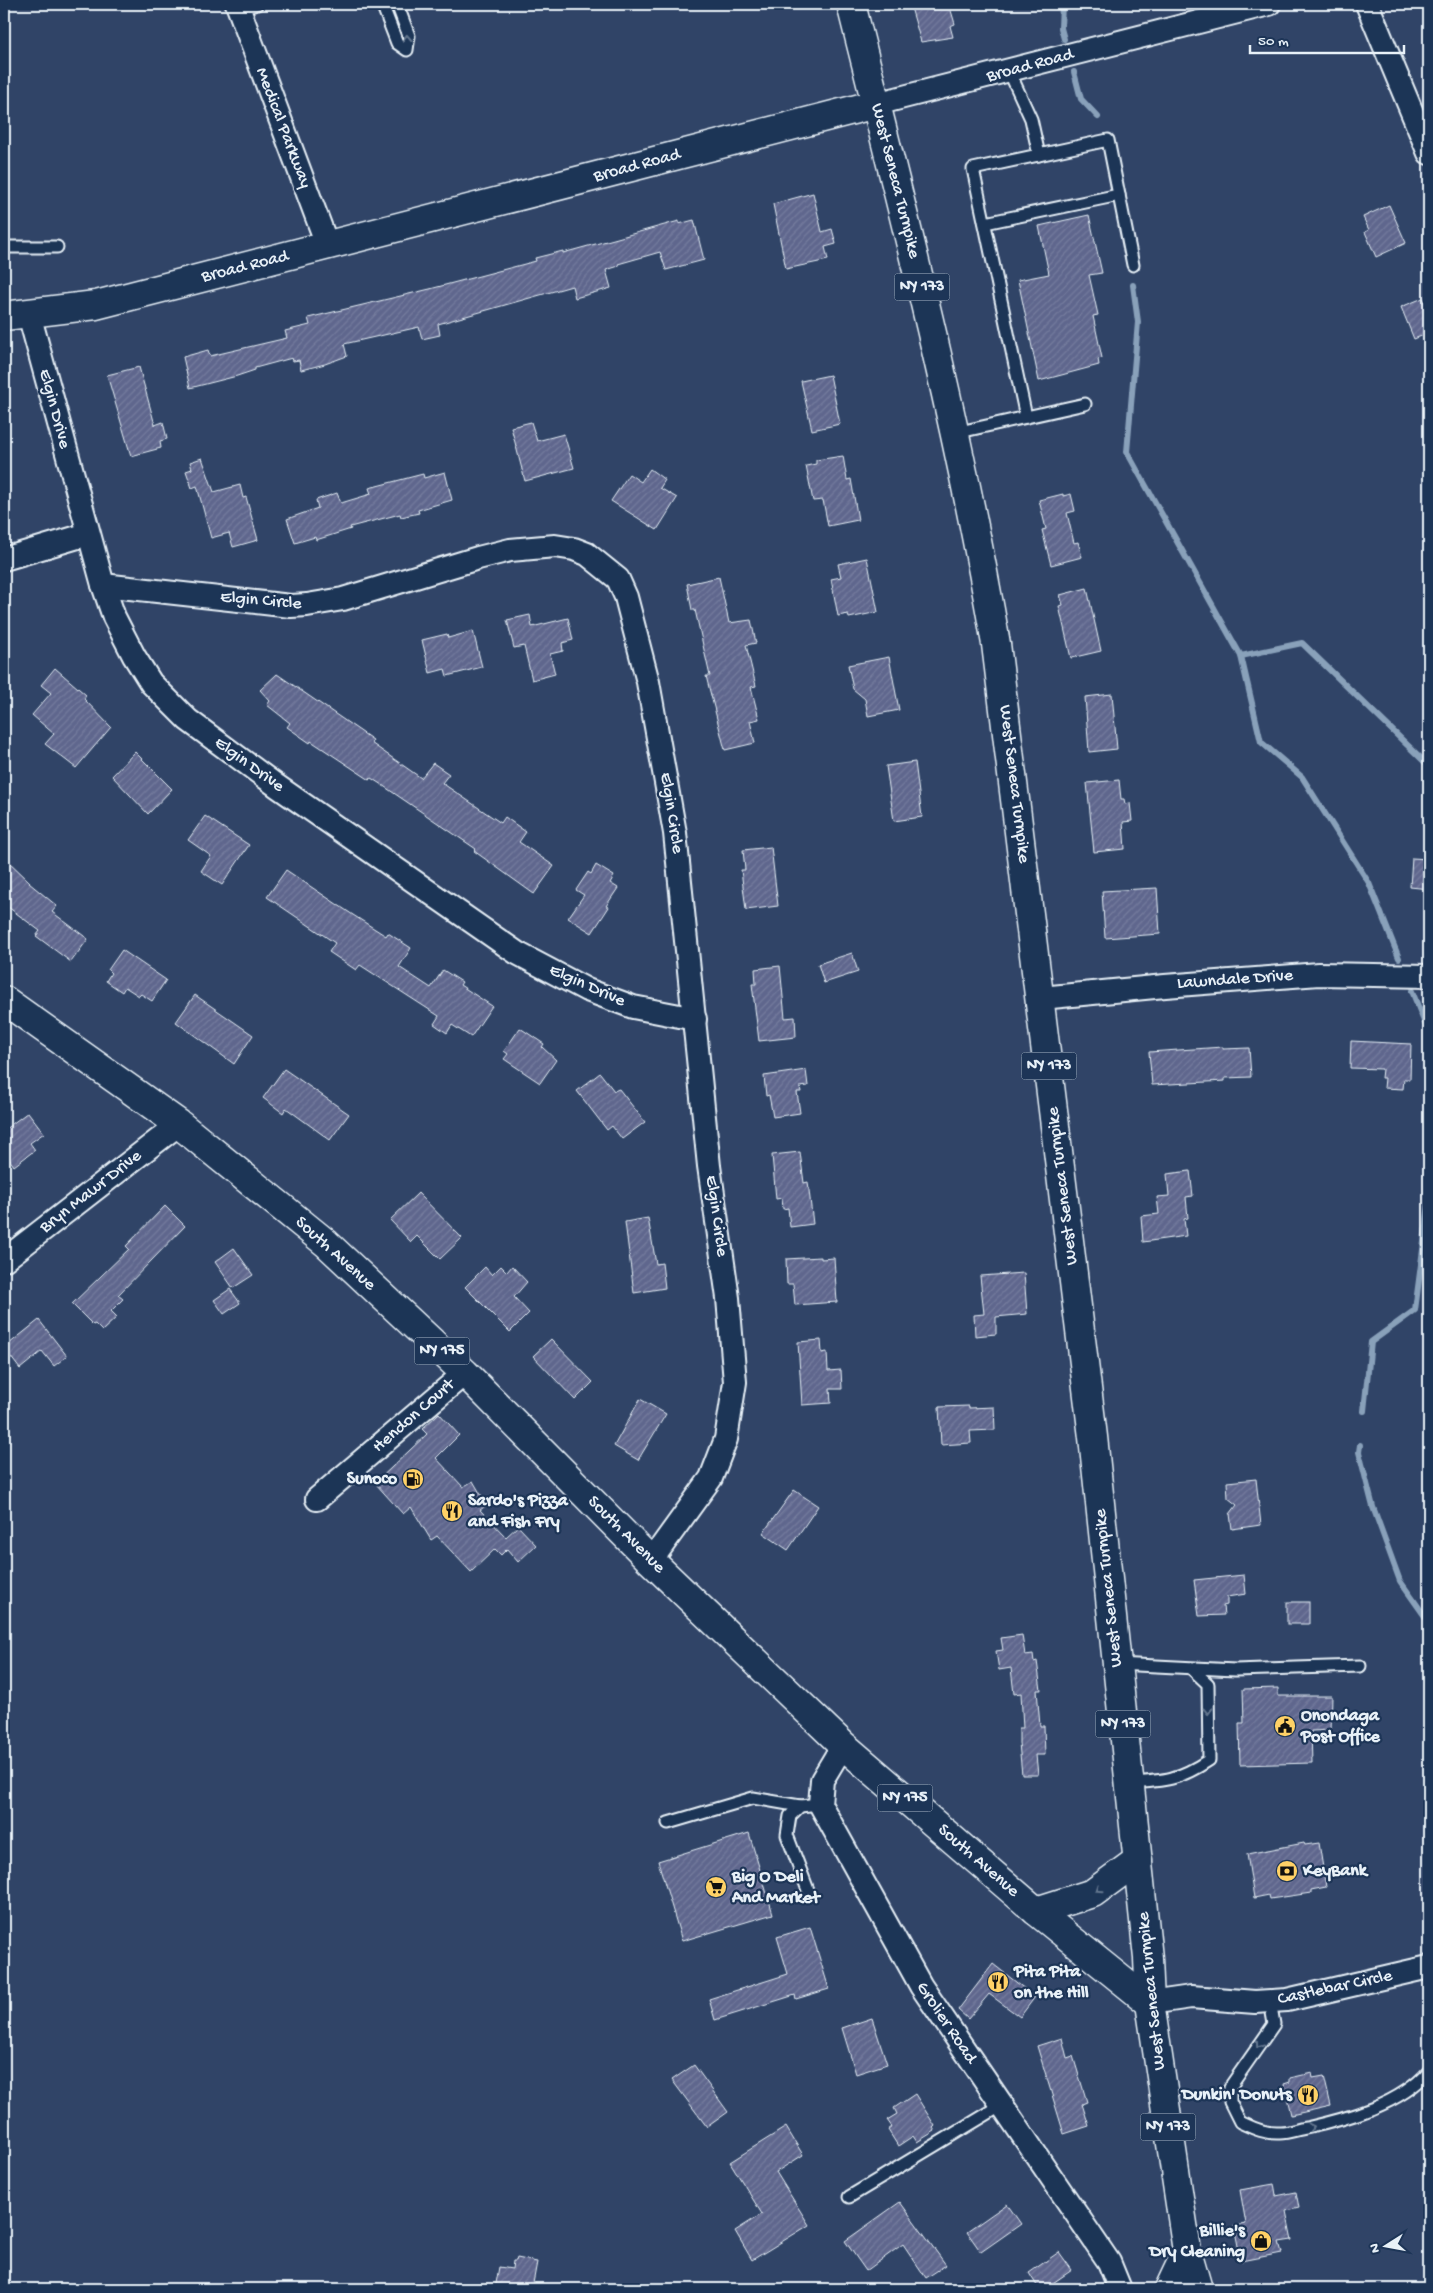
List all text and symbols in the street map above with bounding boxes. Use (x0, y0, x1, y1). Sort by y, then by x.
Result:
scale bar (1250, 22, 1404, 54)
text: 50 m (1258, 33, 1289, 51)
one-way arrow (402, 34, 413, 42)
street label: Broad Road (983, 44, 1077, 88)
street label: Medical Parkway (250, 65, 316, 191)
street label: West Seneca Turnpike (866, 101, 925, 261)
street label: Broad Road (590, 144, 684, 188)
street label: Broad Road (198, 246, 292, 288)
road number: NY 173 (894, 274, 950, 300)
street label: Elgin Drive (33, 367, 75, 452)
street label: Elgin Circle (219, 587, 303, 615)
street label: West Seneca Turnpike (994, 704, 1034, 865)
street label: Elgin Drive (210, 733, 289, 798)
street label: Elgin Circle (654, 771, 688, 856)
street label: Elgin Drive (546, 960, 629, 1012)
street label: Lawndale Drive (1176, 965, 1294, 995)
road number: NY 173 (1022, 1052, 1076, 1080)
street label: West Seneca Turnpike (1043, 1105, 1083, 1266)
street label: Bryn Mawr Drive (35, 1145, 147, 1239)
street label: Elgin Circle (700, 1174, 732, 1259)
street label: South Avenue (290, 1212, 380, 1296)
road number: NY 175 (414, 1338, 470, 1364)
street label: Hendon Court (369, 1374, 461, 1457)
fuel station icon: Sunoco (401, 1467, 425, 1491)
place label: Sunoco (347, 1469, 398, 1490)
place label: Sardo's Pizza and Fish Fry (467, 1491, 569, 1533)
street label: South Avenue (583, 1492, 670, 1579)
restaurant icon: Sardo's Pizza and Fish Fry (440, 1499, 464, 1523)
street label: West Seneca Turnpike (1090, 1507, 1128, 1668)
place label: Onondaga Post Office (1300, 1706, 1380, 1748)
one-way arrow (1203, 1707, 1214, 1715)
road number: NY 173 (1096, 1710, 1150, 1738)
public building icon: Onondaga Post Office (1273, 1714, 1297, 1738)
road number: NY 175 (878, 1785, 932, 1812)
street label: South Avenue (933, 1820, 1024, 1903)
bank icon: KeyBank (1275, 1859, 1299, 1883)
place label: KeyBank (1302, 1861, 1369, 1882)
place label: Big O Deli And Market (731, 1867, 821, 1909)
supermarket icon: Big O Deli And Market (704, 1875, 728, 1899)
one-way arrow (1095, 1883, 1104, 1892)
street label: West Seneca Turnpike (1133, 1910, 1171, 2071)
place label: Pita Pita on the Hill (1013, 1962, 1089, 2004)
street label: Castlebar Circle (1276, 1965, 1395, 2010)
restaurant icon: Pita Pita on the Hill (986, 1970, 1010, 1994)
street label: Grolier Road (911, 1978, 982, 2069)
one-way arrow (1257, 2039, 1265, 2048)
restaurant icon: Dunkin' Donuts (1296, 2083, 1320, 2107)
place label: Dunkin' Donuts (1180, 2085, 1293, 2106)
road number: NY 173 (1140, 2114, 1196, 2140)
one-way arrow (1306, 2122, 1315, 2132)
north arrow (1360, 2220, 1410, 2270)
place label: Billie's Dry Cleaning (1148, 2221, 1246, 2263)
shop icon: Billie's Dry Cleaning (1249, 2229, 1273, 2253)
text: N (1366, 2242, 1385, 2254)

